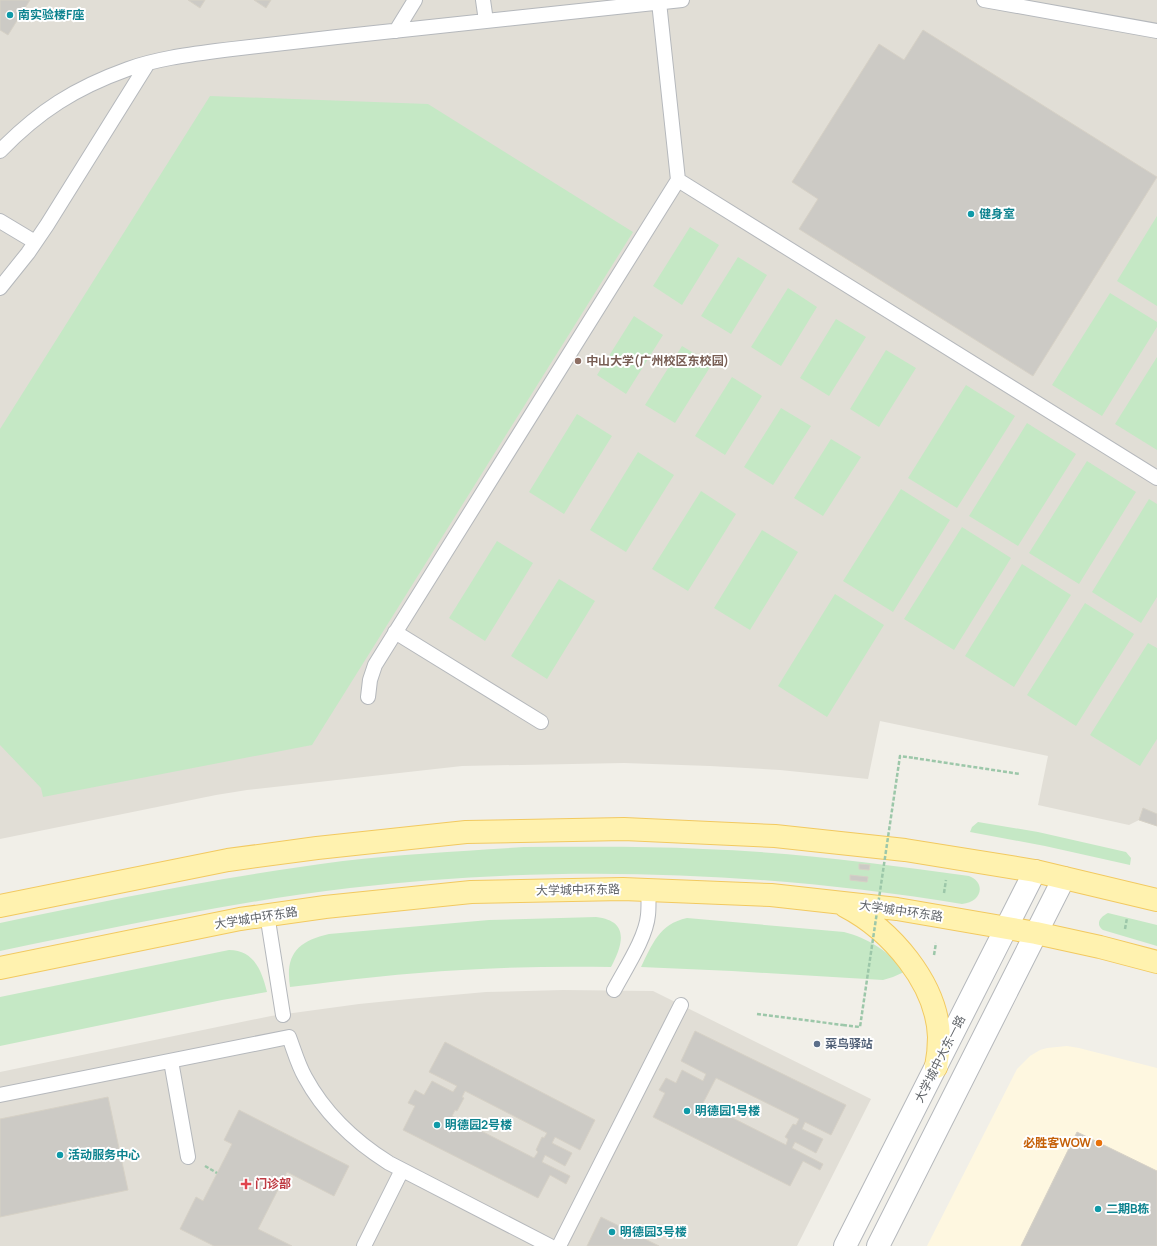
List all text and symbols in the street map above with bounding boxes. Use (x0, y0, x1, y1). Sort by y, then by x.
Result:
place label: 南实验楼F座 (18, 6, 84, 23)
marker: 南实验楼F座 (5, 10, 15, 20)
place label: 健身室 (979, 205, 1015, 222)
marker: 健身室 (966, 209, 976, 219)
place label: 中山大学(广州校区东校园) (586, 352, 729, 369)
marker: 中山大学(广州校区东校园) (573, 356, 583, 366)
street label: 大学城中环东路 (536, 880, 620, 899)
street label: 大学城中环东路 (858, 896, 944, 925)
street label: 大学城中环东路 (213, 903, 299, 932)
street label: 大学城中大东一路 (910, 1012, 969, 1105)
place label: 菜鸟驿站 (825, 1035, 873, 1052)
marker: 菜鸟驿站 (812, 1039, 822, 1049)
place label: 明德园1号楼 (695, 1102, 760, 1119)
marker: 明德园1号楼 (682, 1106, 692, 1116)
place label: 明德园2号楼 (445, 1116, 512, 1133)
marker: 明德园2号楼 (432, 1120, 442, 1130)
place label: 必胜客WOW (1023, 1134, 1091, 1151)
marker: 必胜客WOW (1094, 1138, 1104, 1148)
place label: 活动服务中心 (68, 1146, 140, 1163)
marker: 活动服务中心 (55, 1150, 65, 1160)
place label: 门诊部 (255, 1175, 291, 1192)
marker: 门诊部 (240, 1178, 252, 1190)
place label: 二期B栋 (1106, 1200, 1150, 1217)
marker: 二期B栋 (1093, 1204, 1103, 1214)
place label: 明德园3号楼 (620, 1223, 687, 1240)
marker: 明德园3号楼 (607, 1227, 617, 1237)

